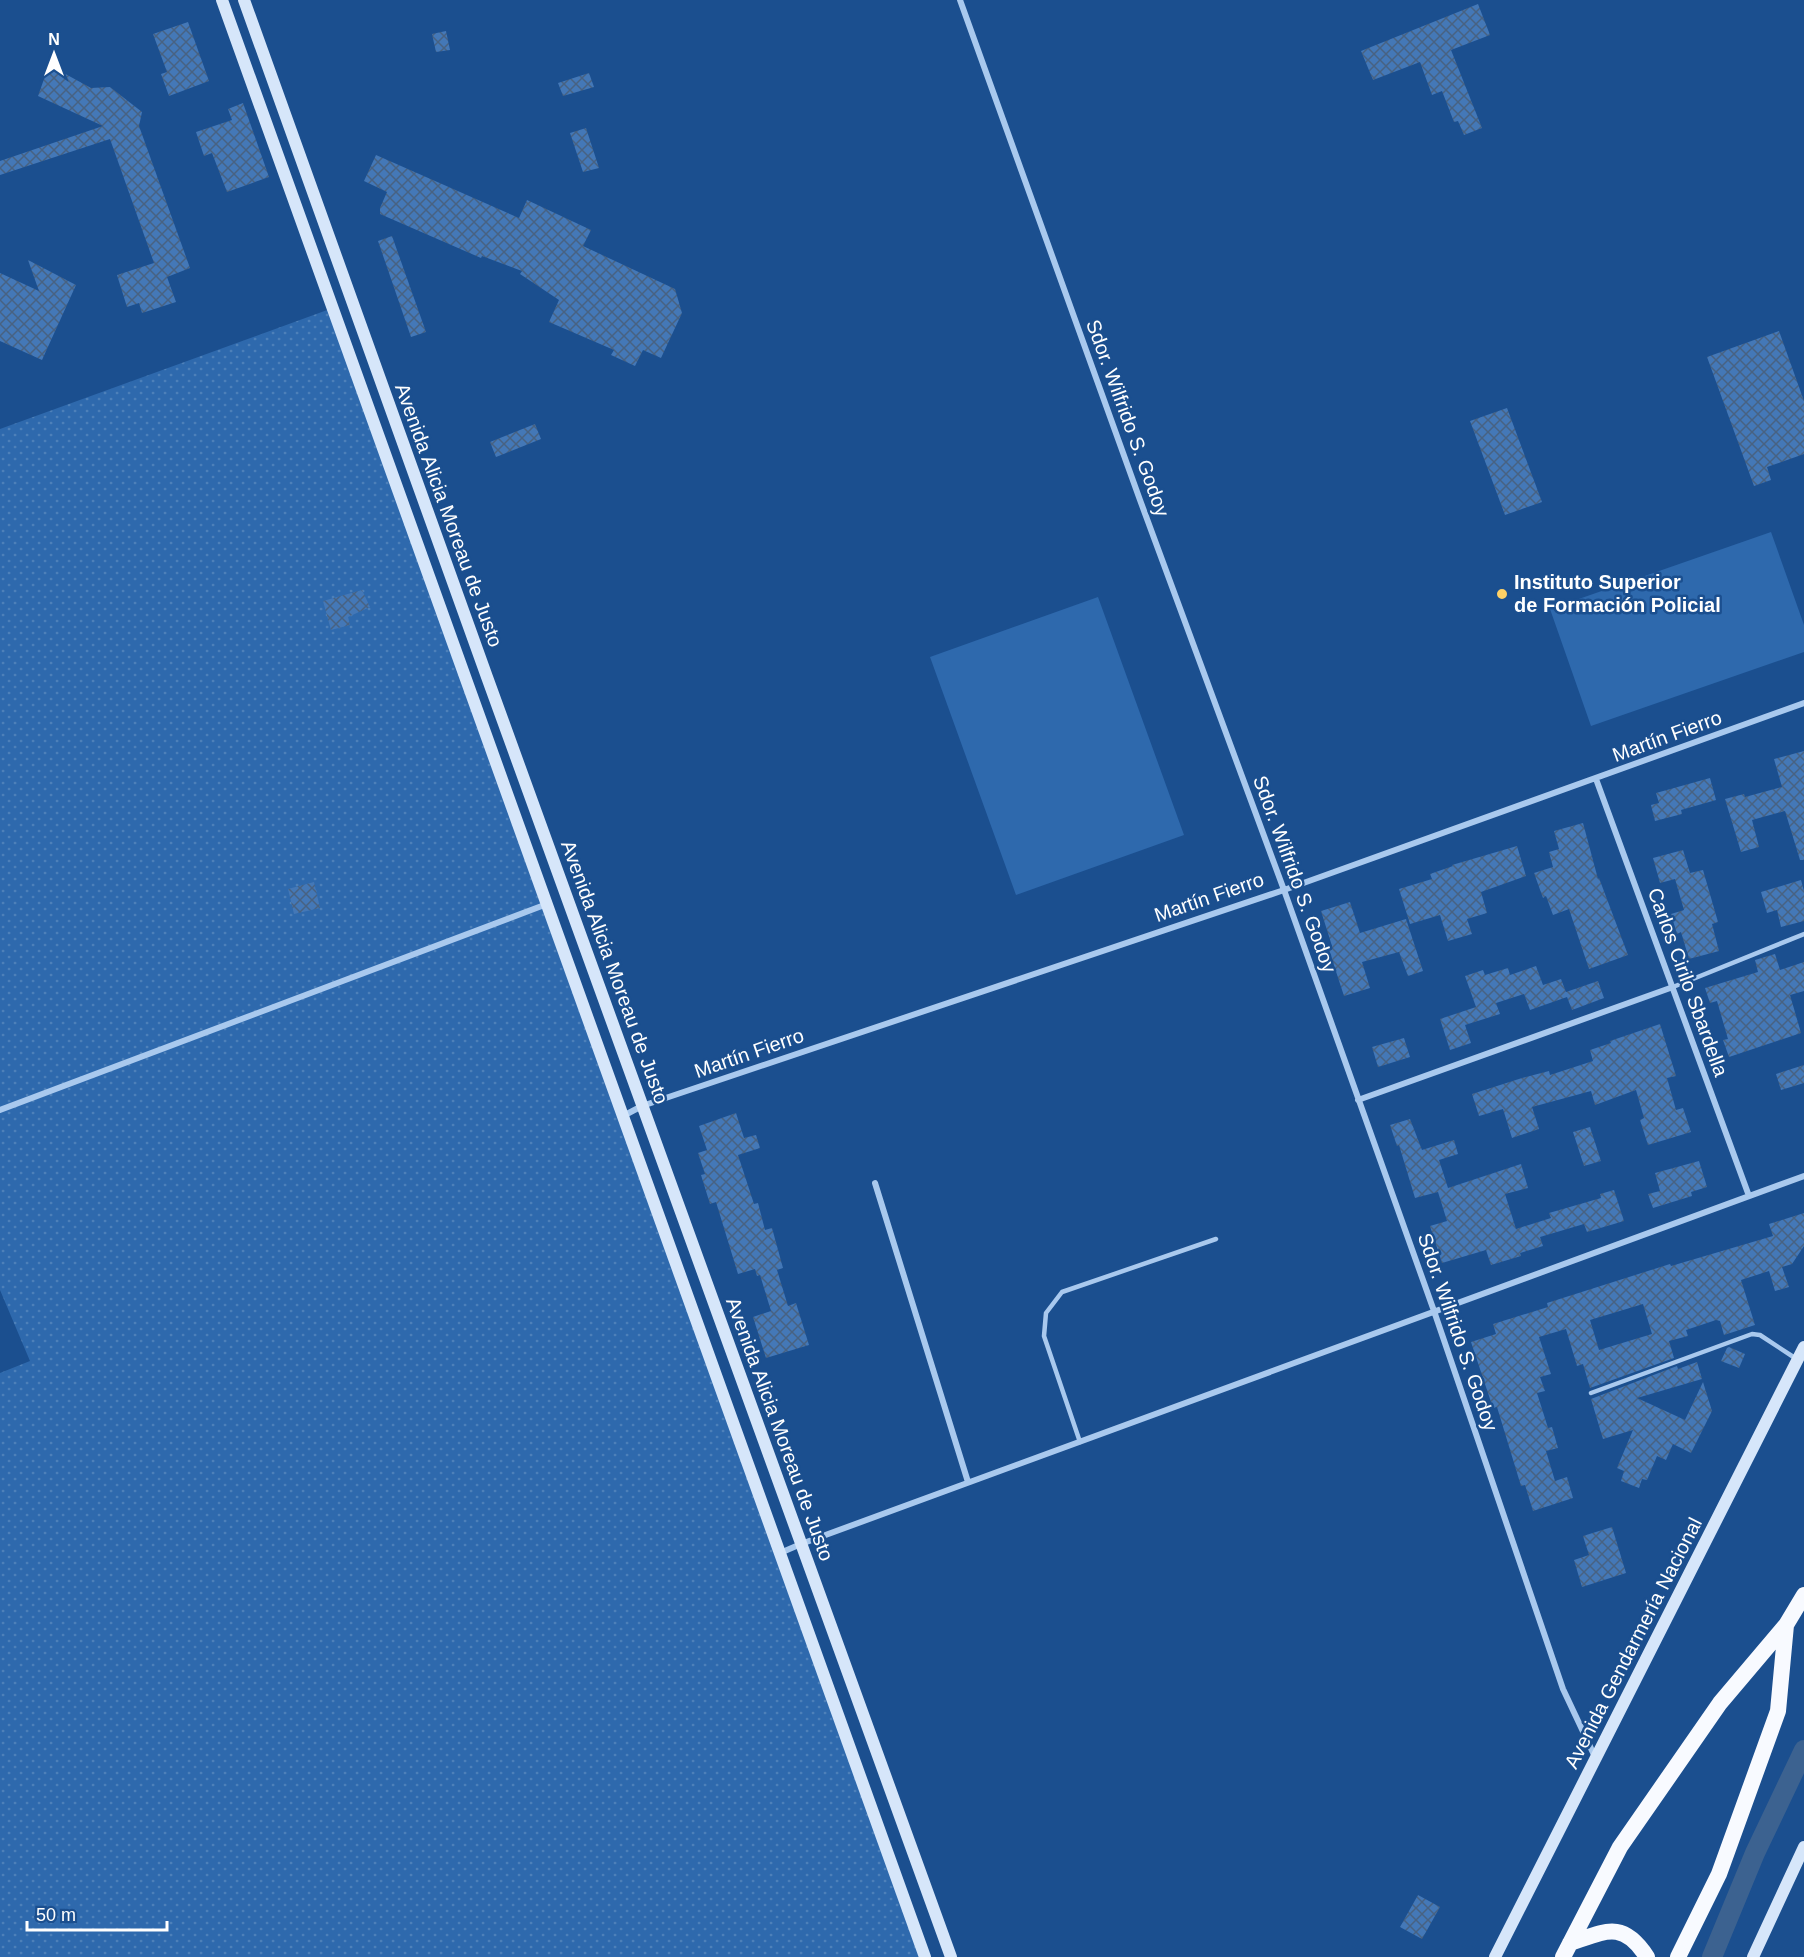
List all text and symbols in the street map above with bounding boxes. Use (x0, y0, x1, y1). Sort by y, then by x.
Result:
north arrow (24, 24, 84, 84)
text: N (48, 31, 60, 48)
street label: Sdor. Wilfrido S. Godoy (1082, 317, 1174, 519)
street label: Avenida Alicia Moreau de Justo (391, 380, 507, 650)
place label: Instituto Superior de Formación Policial (1514, 571, 1721, 616)
marker: Instituto Superior de Formación Policial (1495, 587, 1509, 601)
street label: Martín Fierro (1609, 706, 1725, 766)
street label: Sdor. Wilfrido S. Godoy (1249, 773, 1341, 975)
street label: Avenida Alicia Moreau de Justo (557, 837, 673, 1107)
street label: Martín Fierro (1151, 868, 1267, 926)
street label: Carlos Cirilo Sbardella (1644, 885, 1733, 1080)
street label: Martín Fierro (691, 1024, 807, 1082)
street label: Sdor. Wilfrido S. Godoy (1414, 1230, 1502, 1434)
street label: Avenida Alicia Moreau de Justo (722, 1294, 838, 1564)
street label: Avenida Gendarmería Nacional (1560, 1514, 1706, 1772)
scale bar (27, 1894, 166, 1932)
text: 50 m (36, 1905, 76, 1925)

